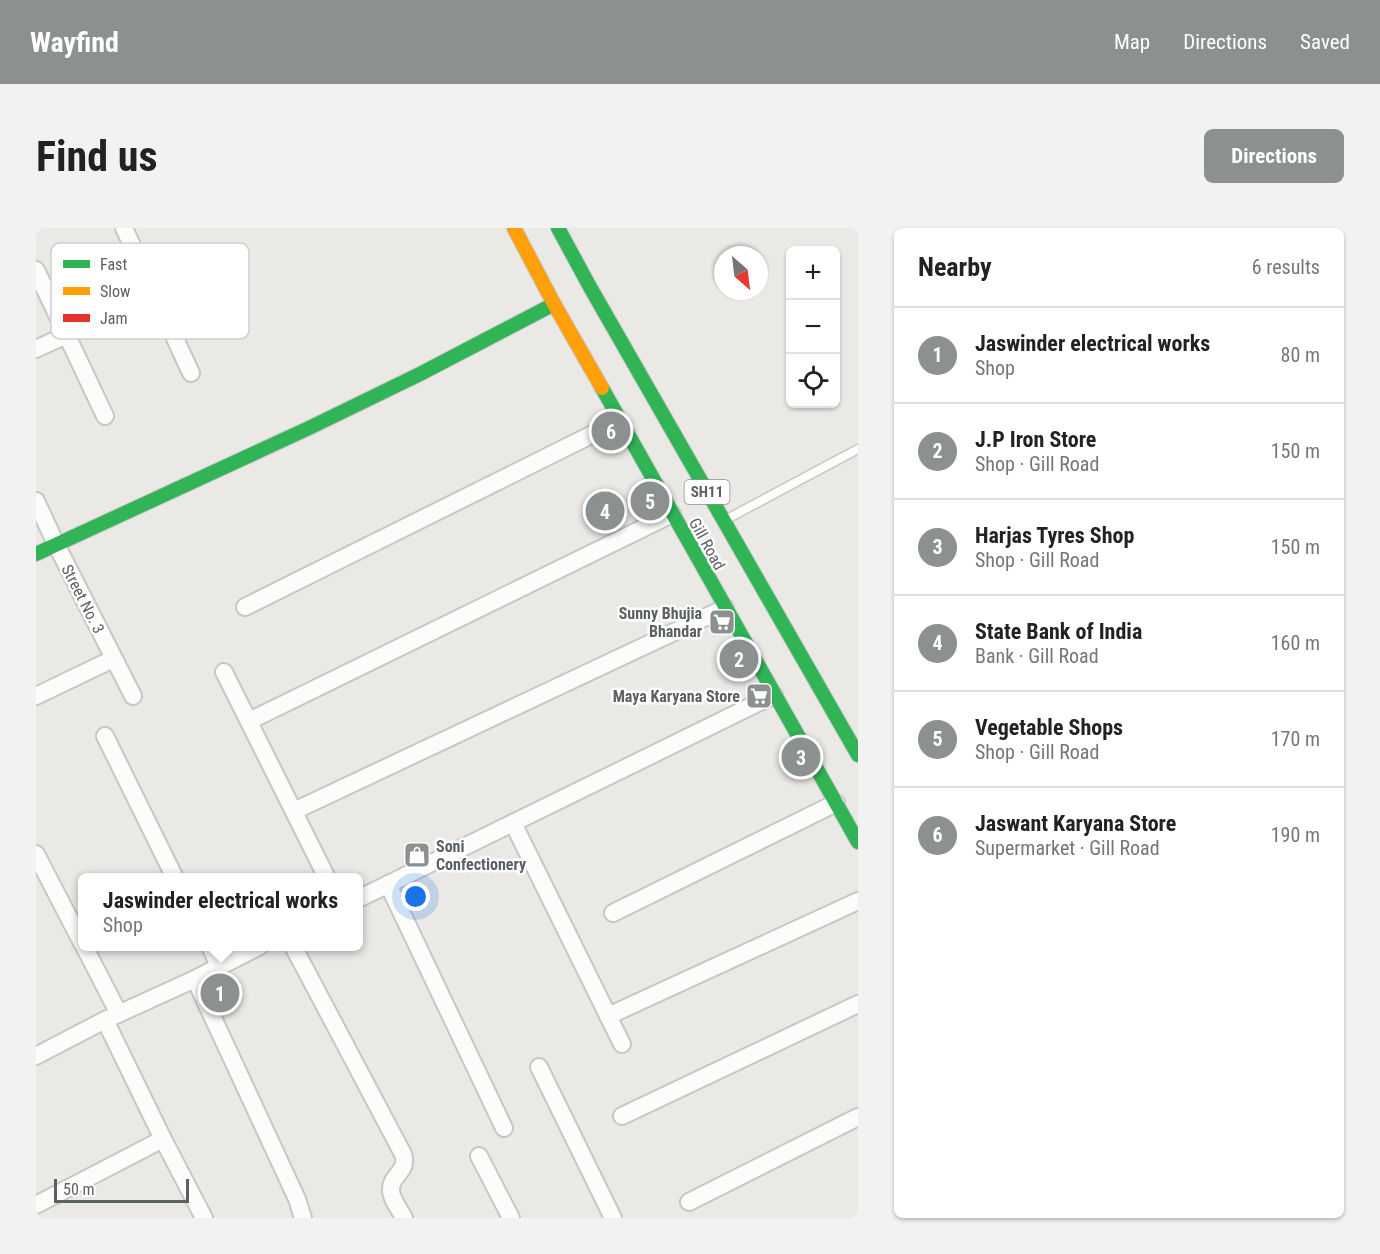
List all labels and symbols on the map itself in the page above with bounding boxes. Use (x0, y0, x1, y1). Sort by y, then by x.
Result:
legend (51, 243, 249, 339)
north arrow (714, 246, 768, 300)
text: Fast (100, 255, 127, 274)
text: Slow (100, 282, 130, 301)
text: Jam (100, 309, 127, 328)
pin: 6 (592, 408, 630, 454)
pin: 5 (630, 478, 670, 524)
road number: SH11 (684, 480, 730, 504)
pin: 4 (586, 488, 624, 534)
street label: Gill Road (685, 515, 729, 573)
street label: Street No. 3 (58, 561, 108, 637)
place label: Sunny Bhujia Bhandar (619, 604, 702, 641)
supermarket icon: Sunny Bhujia Bhandar (707, 607, 737, 637)
pin: 2 (720, 636, 758, 682)
supermarket icon: Maya Karyana Store (744, 681, 774, 711)
place label: Maya Karyana Store (613, 687, 740, 706)
pin: 3 (782, 734, 820, 780)
place label: Soni Confectionery (436, 837, 526, 874)
shop icon: Soni Confectionery (402, 840, 432, 870)
your location (401, 882, 430, 911)
pin: 1 (200, 970, 240, 1016)
scale bar (54, 1176, 189, 1204)

